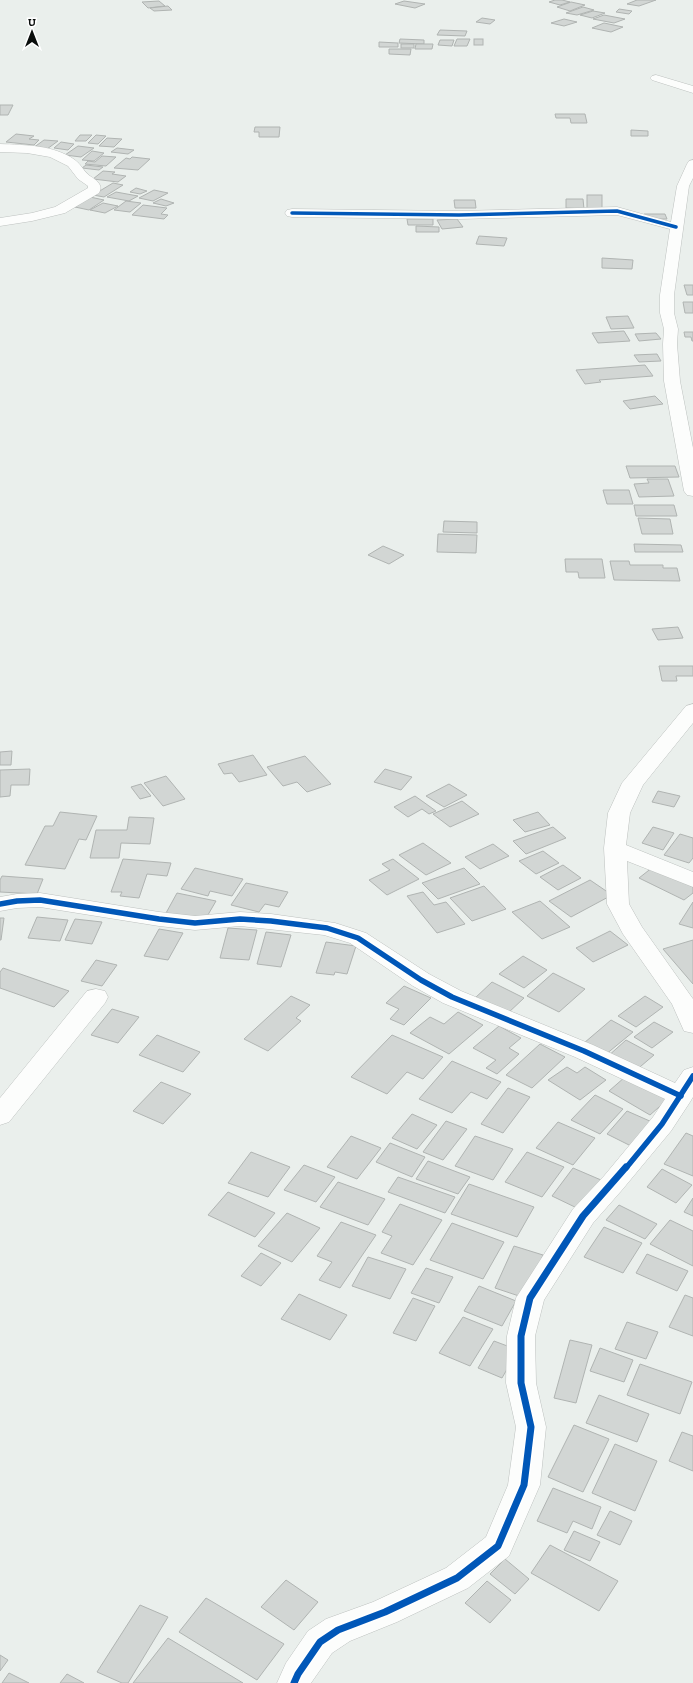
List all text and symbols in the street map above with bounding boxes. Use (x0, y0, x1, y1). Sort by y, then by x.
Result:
north arrow (12, 12, 52, 52)
text: U (28, 16, 36, 29)

